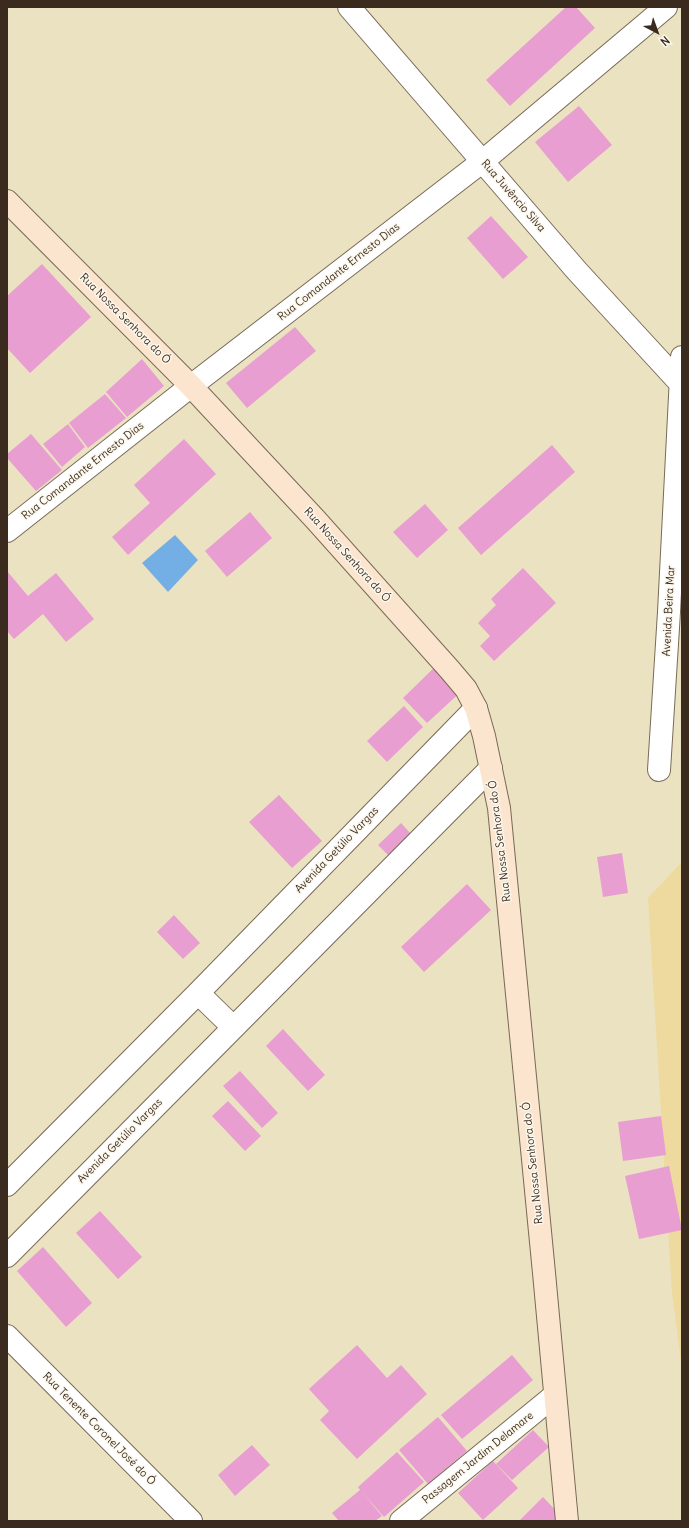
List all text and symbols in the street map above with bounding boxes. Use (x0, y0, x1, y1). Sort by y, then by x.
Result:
north arrow (637, 12, 677, 52)
text: N (657, 33, 672, 49)
street label: Rua Juvêncio Silva (478, 157, 548, 235)
street label: Rua Comandante Ernesto Dias (275, 220, 403, 324)
street label: Rua Nossa Senhora do Ó (77, 271, 173, 367)
street label: Rua Comandante Ernesto Dias (19, 419, 147, 523)
street label: Rua Nossa Senhora do Ó (301, 505, 393, 605)
street label: Avenida Beira Mar (660, 565, 678, 657)
street label: Rua Nossa Senhora do Ó (486, 779, 514, 903)
street label: Avenida Getúlio Vargas (292, 804, 382, 896)
street label: Avenida Getúlio Vargas (75, 1096, 165, 1186)
street label: Rua Nossa Senhora do Ó (520, 1101, 546, 1225)
street label: Rua Tenente Coronel José do Ó (40, 1370, 158, 1488)
street label: Passagem Jardim Delamare (420, 1409, 536, 1507)

